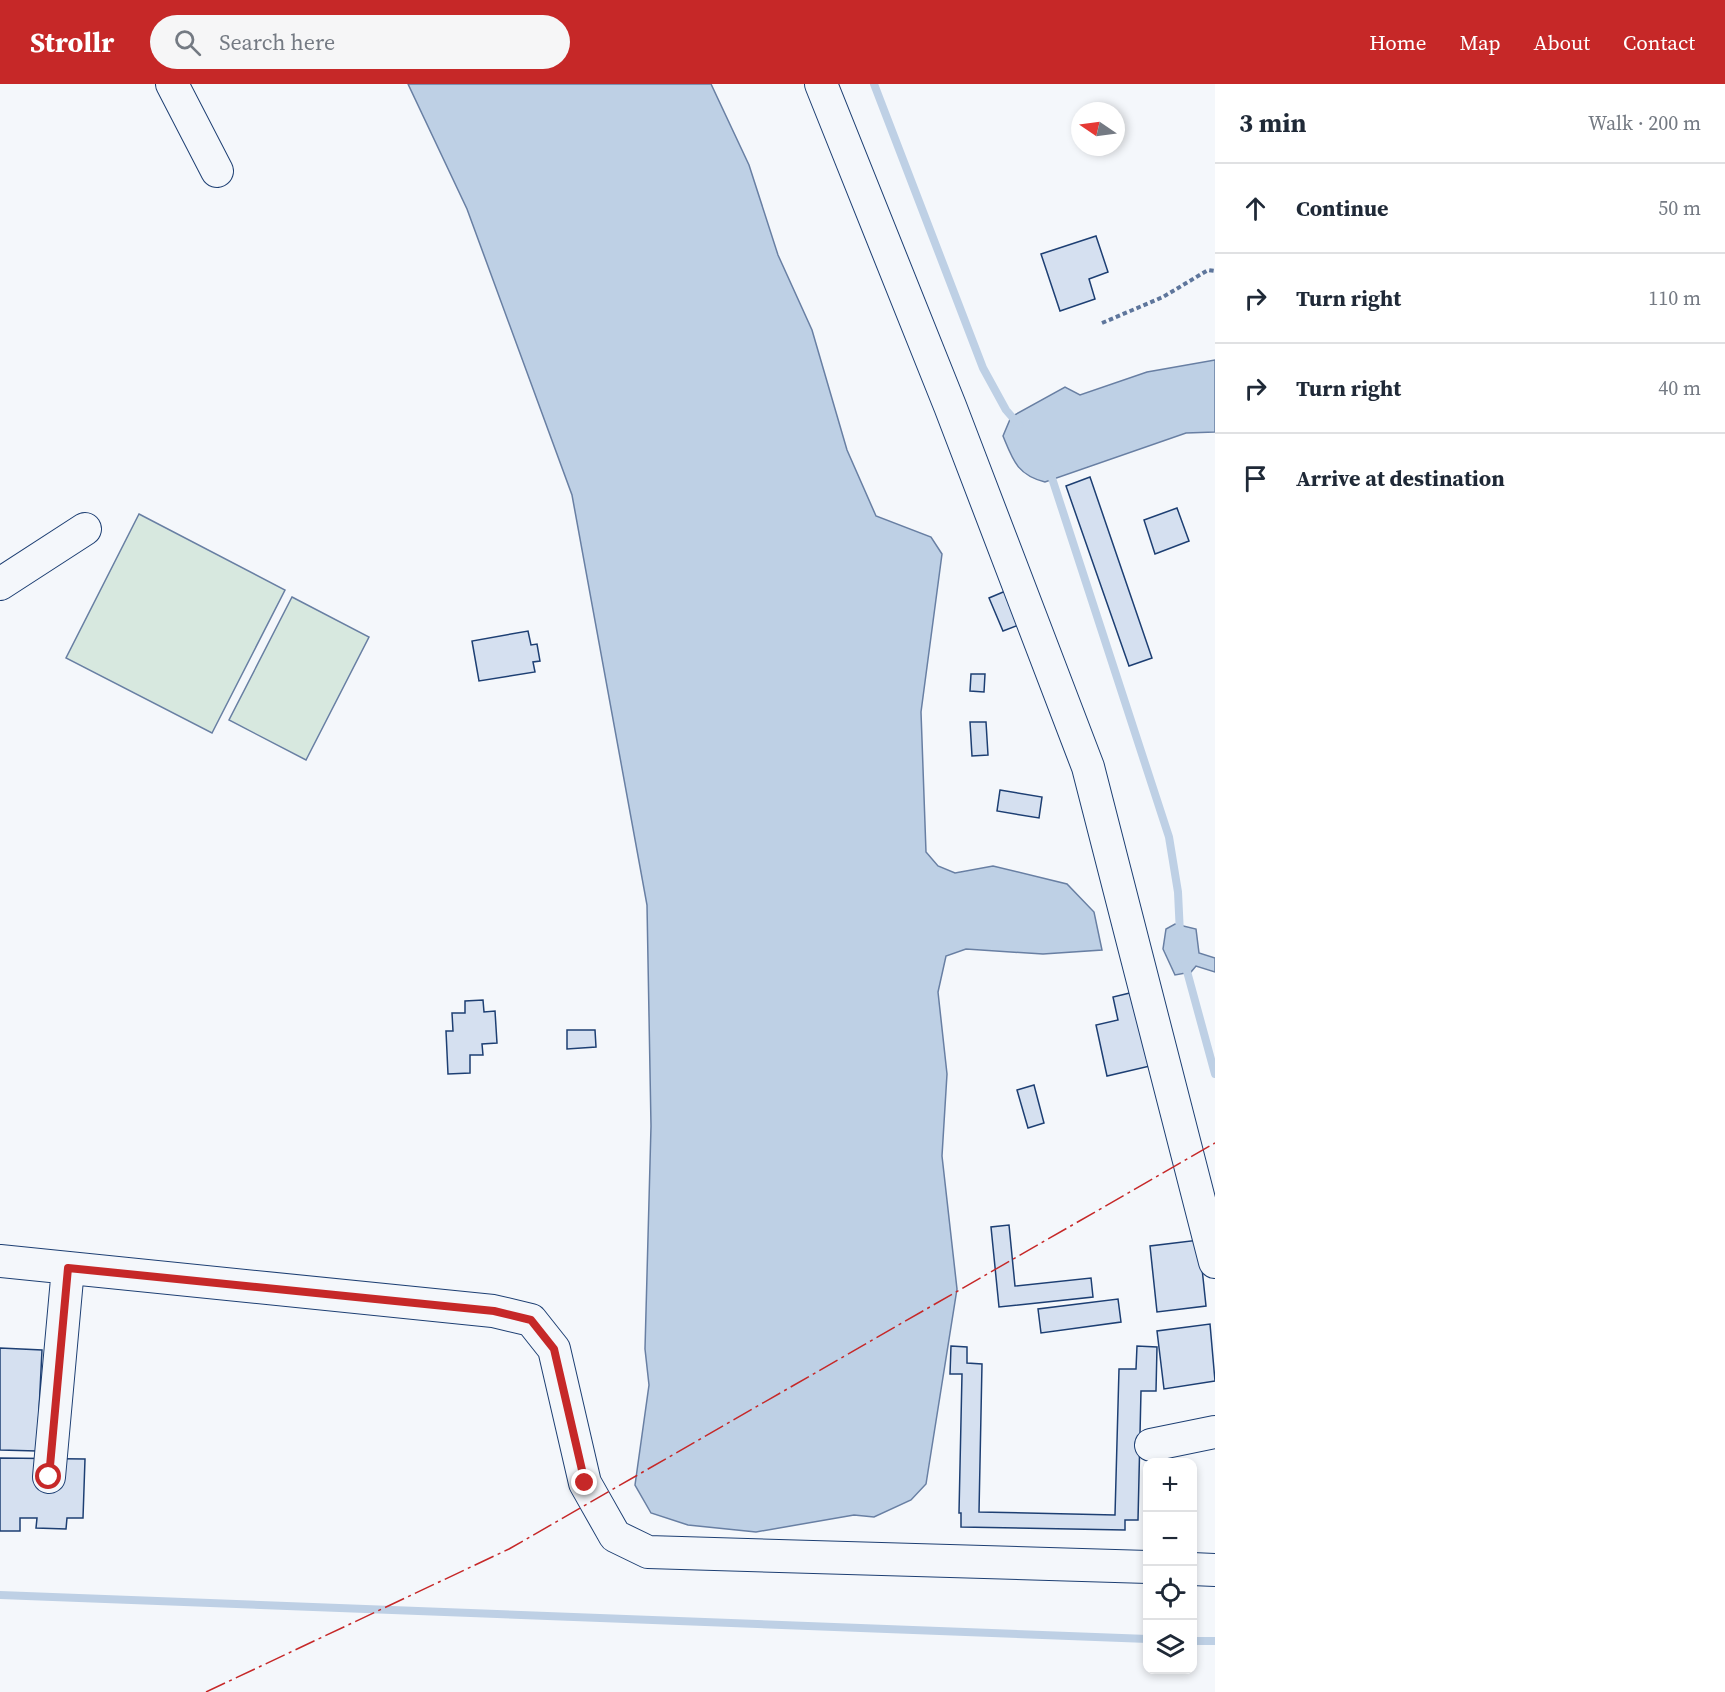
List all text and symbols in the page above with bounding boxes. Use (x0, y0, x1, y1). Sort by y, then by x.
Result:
search box (150, 15, 570, 69)
text: Strollr (30, 23, 114, 61)
icon: search (171, 26, 204, 59)
text: Search here (219, 27, 335, 57)
text: Home (1369, 28, 1427, 57)
text: Map (1460, 28, 1501, 57)
text: About (1534, 28, 1590, 57)
text: Contact (1623, 28, 1695, 57)
north arrow (1071, 102, 1125, 156)
text: 3 min (1239, 105, 1306, 141)
text: Walk · 200 m (1588, 109, 1701, 137)
icon: ahead (1239, 192, 1272, 225)
text: Continue (1296, 193, 1389, 223)
text: 50 m (1658, 194, 1701, 222)
icon: right (1239, 282, 1272, 315)
text: Turn right (1296, 283, 1401, 313)
text: 110 m (1648, 284, 1701, 312)
icon: right (1239, 372, 1272, 405)
text: Turn right (1296, 373, 1401, 403)
text: 40 m (1658, 374, 1701, 402)
icon: arrive (1239, 462, 1272, 495)
text: Arrive at destination (1296, 463, 1505, 493)
map controls (1143, 1458, 1197, 1674)
button: + (1143, 1458, 1197, 1512)
route start (35, 1463, 61, 1489)
route end (571, 1469, 597, 1495)
button: − (1143, 1512, 1197, 1566)
button: locate (1143, 1566, 1197, 1620)
button: layers (1143, 1620, 1197, 1674)

